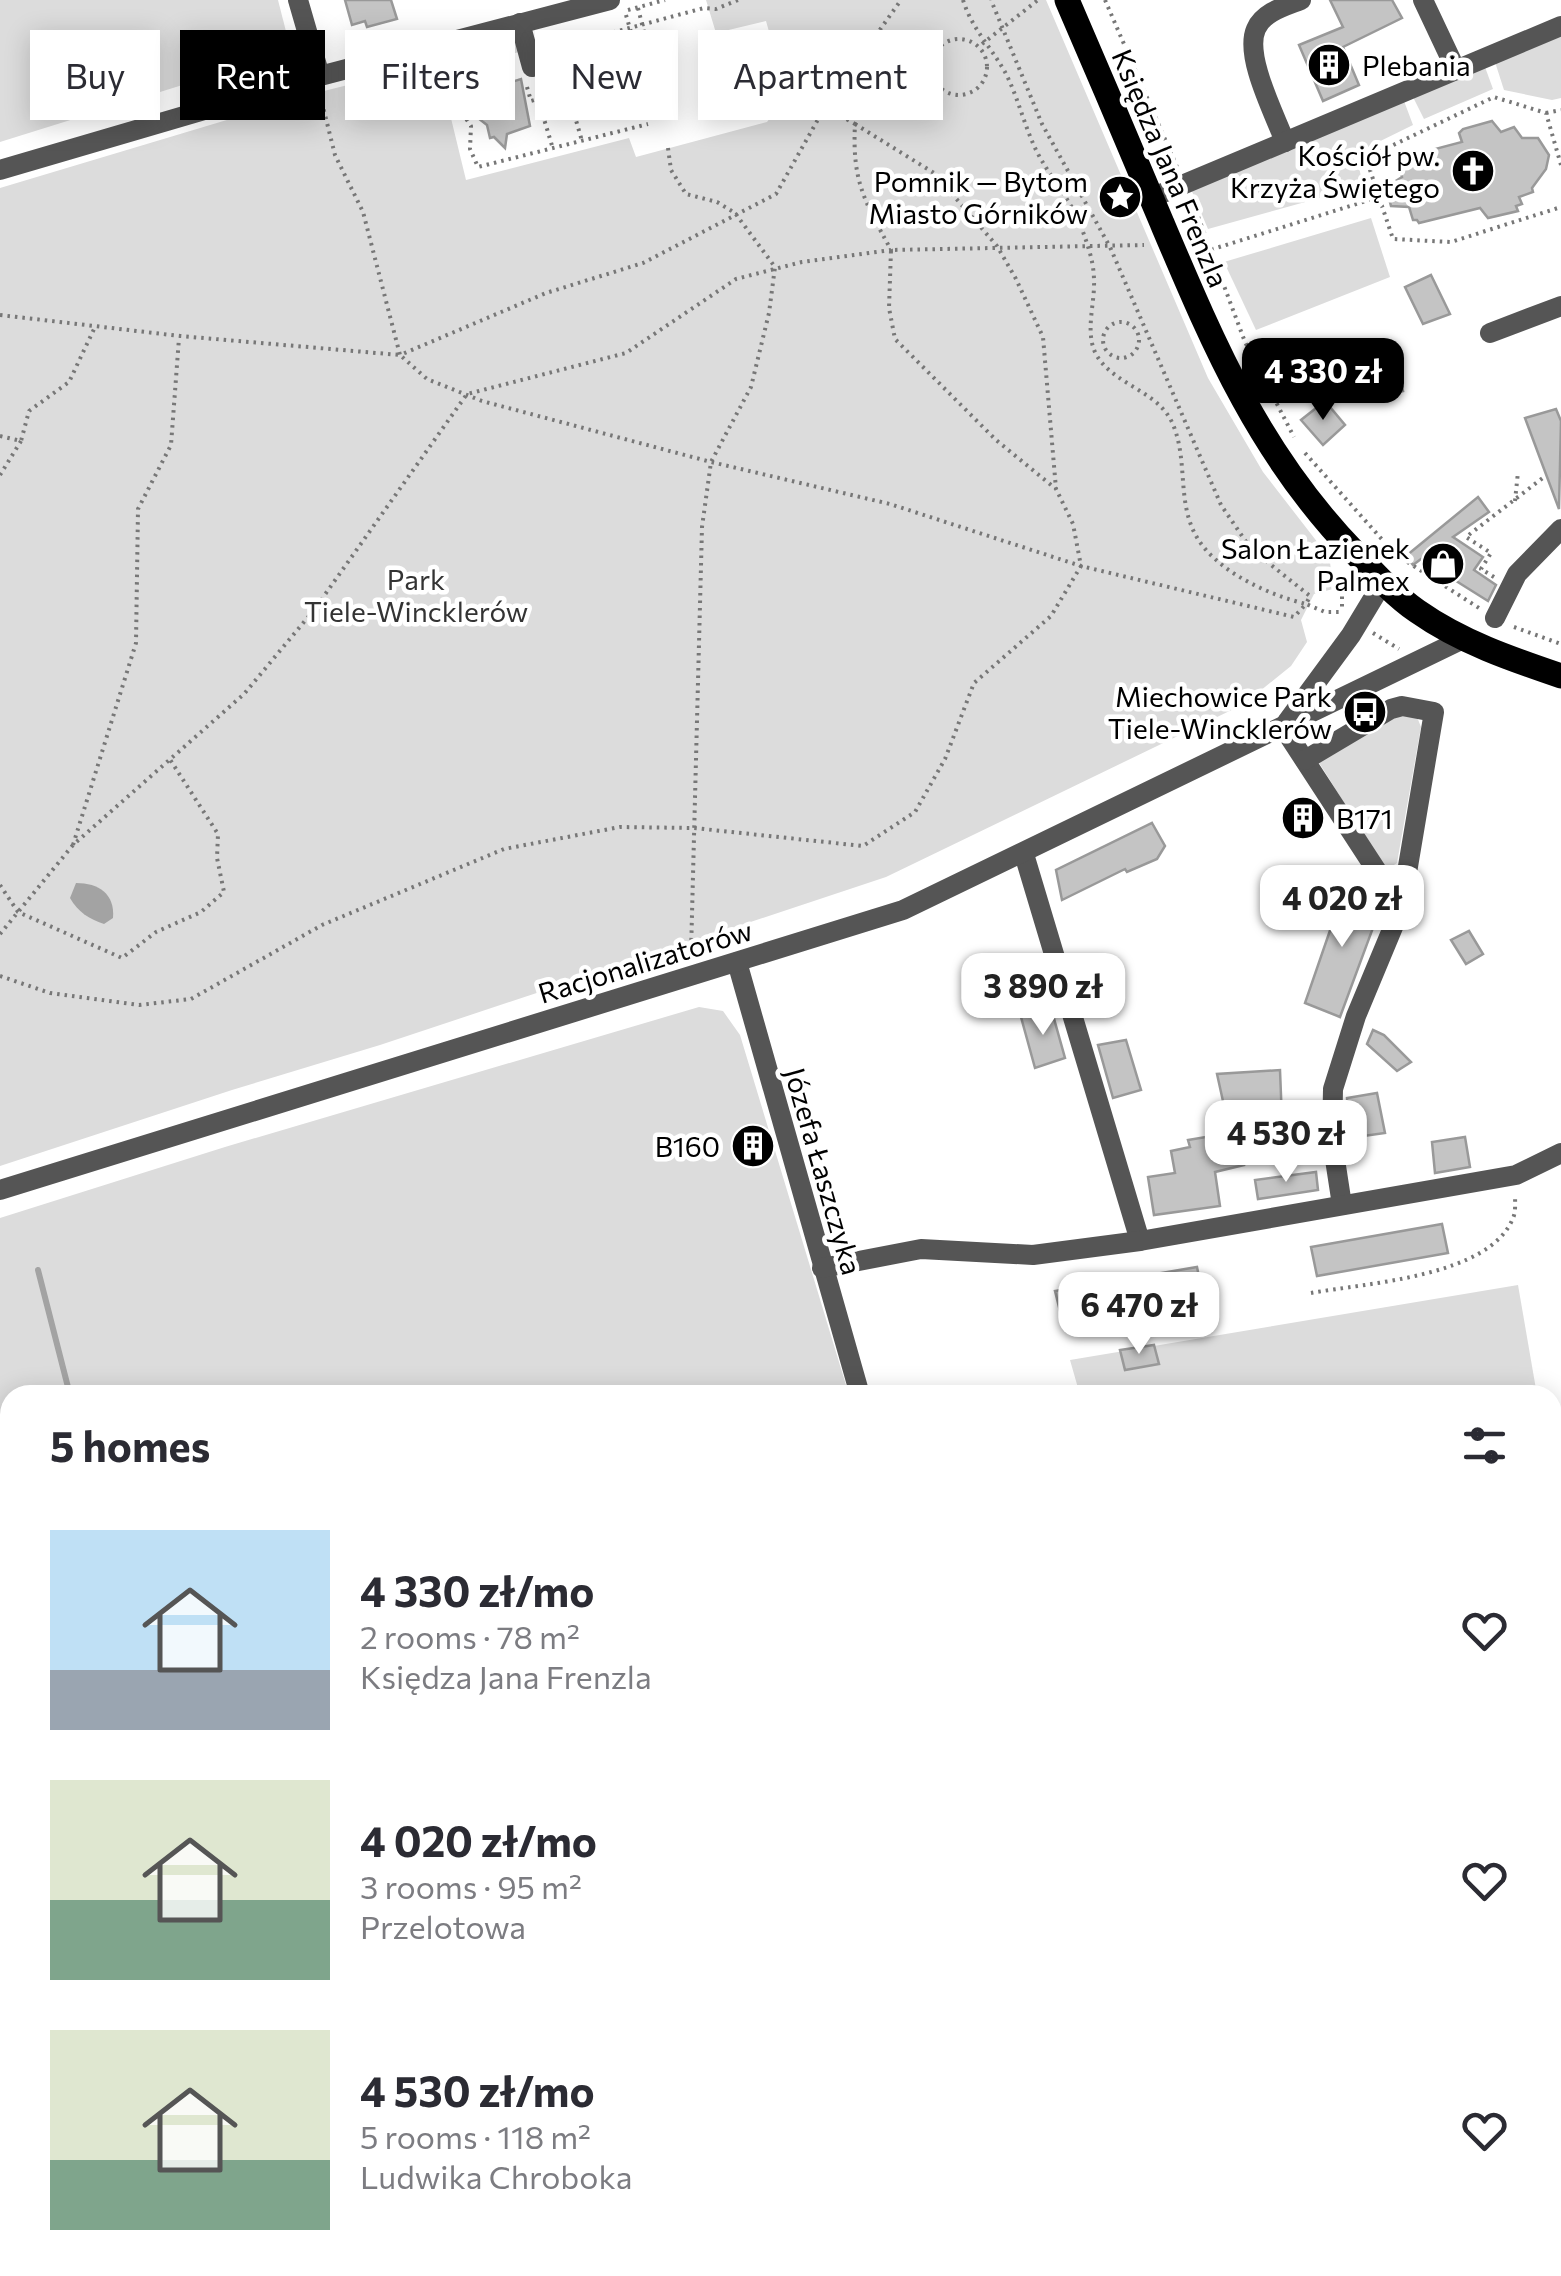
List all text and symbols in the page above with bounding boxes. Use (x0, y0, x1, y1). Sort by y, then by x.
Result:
chip: Buy (30, 30, 160, 120)
chip: Rent (180, 30, 325, 120)
chip: Filters (345, 30, 515, 120)
chip: New (535, 30, 678, 120)
chip: Apartment (698, 30, 943, 120)
building icon: Plebania (1306, 42, 1352, 88)
street label: Księdza Jana Frenzla (1105, 44, 1237, 292)
place label: Plebania (1362, 48, 1471, 82)
place label: Kościół pw. Krzyża Świętego (1230, 138, 1440, 204)
church icon: Kościół pw. Krzyża Świętego (1450, 148, 1496, 194)
place label: Pomnik — Bytom Miasto Górników (868, 164, 1088, 230)
place icon: Pomnik — Bytom Miasto Górników (1097, 174, 1143, 220)
pin: 4 330 zł (1220, 338, 1426, 423)
text: 4 330 zł (1264, 350, 1382, 390)
place label: Salon Łazienek Palmex (1221, 531, 1410, 597)
shop icon: Salon Łazienek Palmex (1420, 541, 1466, 587)
park label: Park Tiele-Wincklerów (304, 562, 528, 628)
place label: Miechowice Park Tiele-Wincklerów (1108, 679, 1332, 745)
bus stop icon: Miechowice Park Tiele-Wincklerów (1342, 689, 1388, 735)
building icon: B171 (1280, 795, 1326, 841)
place label: B171 (1336, 801, 1393, 835)
pin: 4 020 zł (1239, 865, 1445, 950)
text: 4 020 zł (1282, 877, 1402, 917)
street label: Racjonalizatorów (534, 912, 756, 1010)
pin: 3 890 zł (940, 953, 1146, 1038)
text: 3 890 zł (983, 965, 1103, 1005)
street label: Józefa Łaszczyka (778, 1064, 870, 1278)
pin: 4 530 zł (1183, 1100, 1389, 1185)
text: 4 530 zł (1227, 1112, 1345, 1152)
building icon: B160 (730, 1123, 776, 1169)
place label: B160 (655, 1129, 720, 1163)
pin: 6 470 zł (1036, 1272, 1242, 1357)
text: 6 470 zł (1080, 1284, 1198, 1324)
icon: filters (1457, 1418, 1512, 1473)
text: 5 homes (50, 1419, 210, 1471)
text: 4 330 zł/mo (360, 1564, 594, 1616)
icon: home (130, 1570, 250, 1690)
icon: heart (1457, 1603, 1512, 1658)
text: 2 rooms · 78 m² (360, 1616, 580, 1656)
text: Księdza Jana Frenzla (360, 1656, 652, 1696)
text: 4 020 zł/mo (360, 1814, 597, 1866)
icon: home (130, 1820, 250, 1940)
icon: heart (1457, 1853, 1512, 1908)
text: 3 rooms · 95 m² (360, 1866, 582, 1906)
text: Przelotowa (360, 1906, 526, 1946)
text: 4 530 zł/mo (360, 2064, 595, 2116)
icon: home (130, 2070, 250, 2190)
icon: heart (1457, 2103, 1512, 2158)
text: 5 rooms · 118 m² (360, 2116, 591, 2156)
text: Ludwika Chroboka (360, 2156, 632, 2196)

